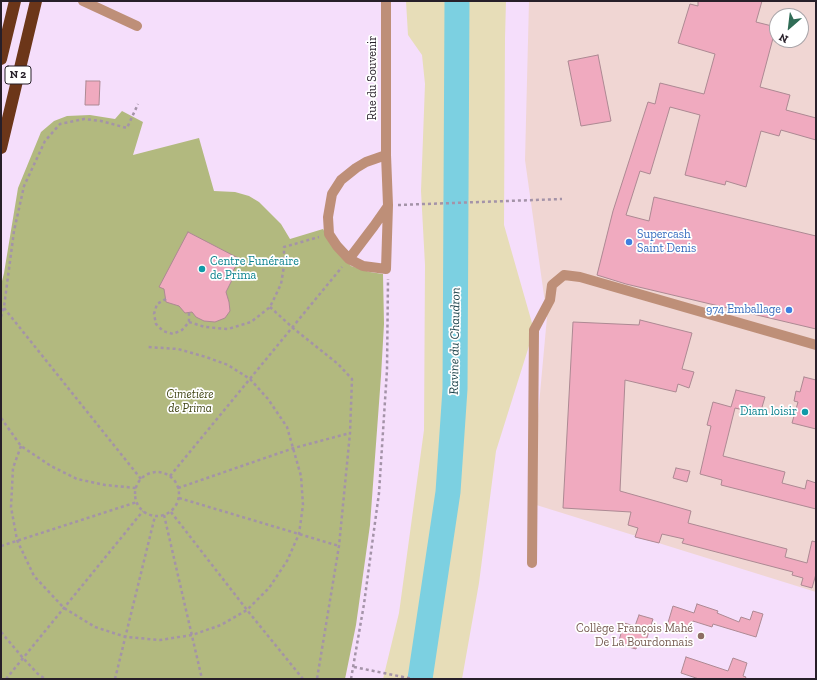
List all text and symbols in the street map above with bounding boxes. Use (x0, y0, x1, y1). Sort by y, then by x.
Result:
north arrow (769, 8, 809, 48)
text: N (777, 30, 790, 46)
street label: Rue du Souvenir (366, 36, 380, 120)
road number: N 2 (5, 66, 31, 84)
place label: Supercash Saint Denis (637, 228, 696, 256)
marker: Supercash Saint Denis (624, 237, 634, 247)
place label: Centre Funéraire de Prima (210, 255, 299, 283)
marker: Centre Funéraire de Prima (197, 264, 207, 274)
water label: Ravine du Chaudron (446, 287, 464, 395)
place label: 974 Emballage (706, 303, 781, 317)
marker: 974 Emballage (784, 305, 794, 315)
park label: Cimetière de Prima (166, 388, 214, 416)
place label: Diam loisir (740, 405, 797, 419)
marker: Diam loisir (800, 407, 810, 417)
place label: Collège François Mahé De La Bourdonnais (576, 622, 693, 650)
marker: Collège François Mahé De La Bourdonnais (696, 631, 706, 641)

